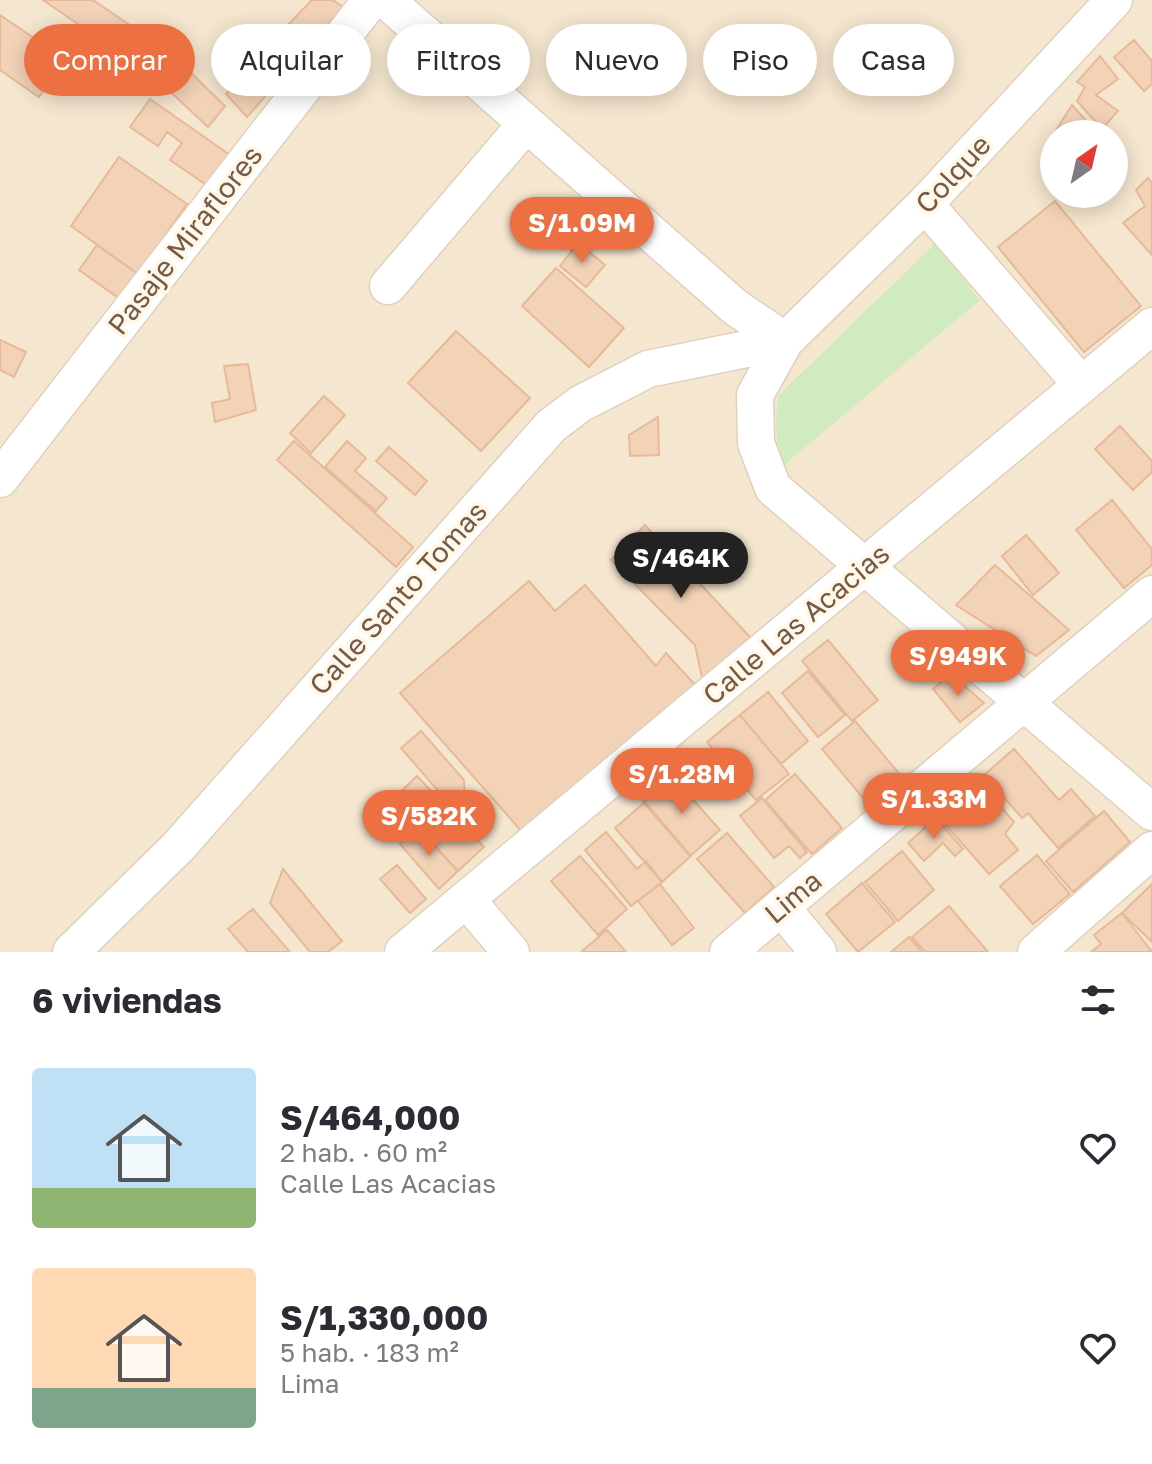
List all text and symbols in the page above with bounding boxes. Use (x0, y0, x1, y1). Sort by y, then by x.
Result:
chip: Comprar (24, 24, 195, 96)
chip: Alquilar (211, 24, 371, 96)
chip: Filtros (387, 24, 530, 96)
chip: Nuevo (546, 24, 687, 96)
chip: Piso (703, 24, 817, 96)
chip: Casa (833, 24, 954, 96)
north arrow (1040, 120, 1128, 208)
map controls (1040, 120, 1128, 208)
street label: Colque (908, 128, 997, 220)
street label: Pasaje Miraflores (101, 139, 269, 341)
pin: S/1.09M (508, 197, 656, 265)
text: S/1.09M (528, 207, 636, 238)
street label: Calle Santo Tomas (302, 494, 493, 701)
pin: S/464K (616, 532, 746, 600)
street label: Calle Las Acacias (696, 536, 895, 711)
text: S/464K (632, 542, 730, 573)
pin: S/949K (893, 630, 1023, 698)
text: S/949K (909, 640, 1007, 671)
pin: S/1.28M (608, 748, 756, 816)
text: S/1.28M (628, 758, 736, 789)
pin: S/1.33M (860, 773, 1008, 841)
text: S/1.33M (881, 783, 987, 814)
pin: S/582K (364, 790, 494, 858)
text: S/582K (380, 800, 478, 831)
street label: Lima (758, 863, 828, 930)
icon: filters (1076, 978, 1120, 1022)
text: 6 viviendas (32, 980, 222, 1020)
text: S/464,000 (280, 1097, 460, 1137)
icon: home (96, 1100, 192, 1196)
icon: heart (1076, 1126, 1120, 1170)
text: 2 hab. · 60 m² (280, 1137, 447, 1168)
text: Calle Las Acacias (280, 1168, 496, 1199)
text: S/1,330,000 (280, 1297, 488, 1337)
icon: home (96, 1300, 192, 1396)
icon: heart (1076, 1326, 1120, 1370)
text: 5 hab. · 183 m² (280, 1337, 459, 1368)
text: Lima (280, 1368, 340, 1399)

